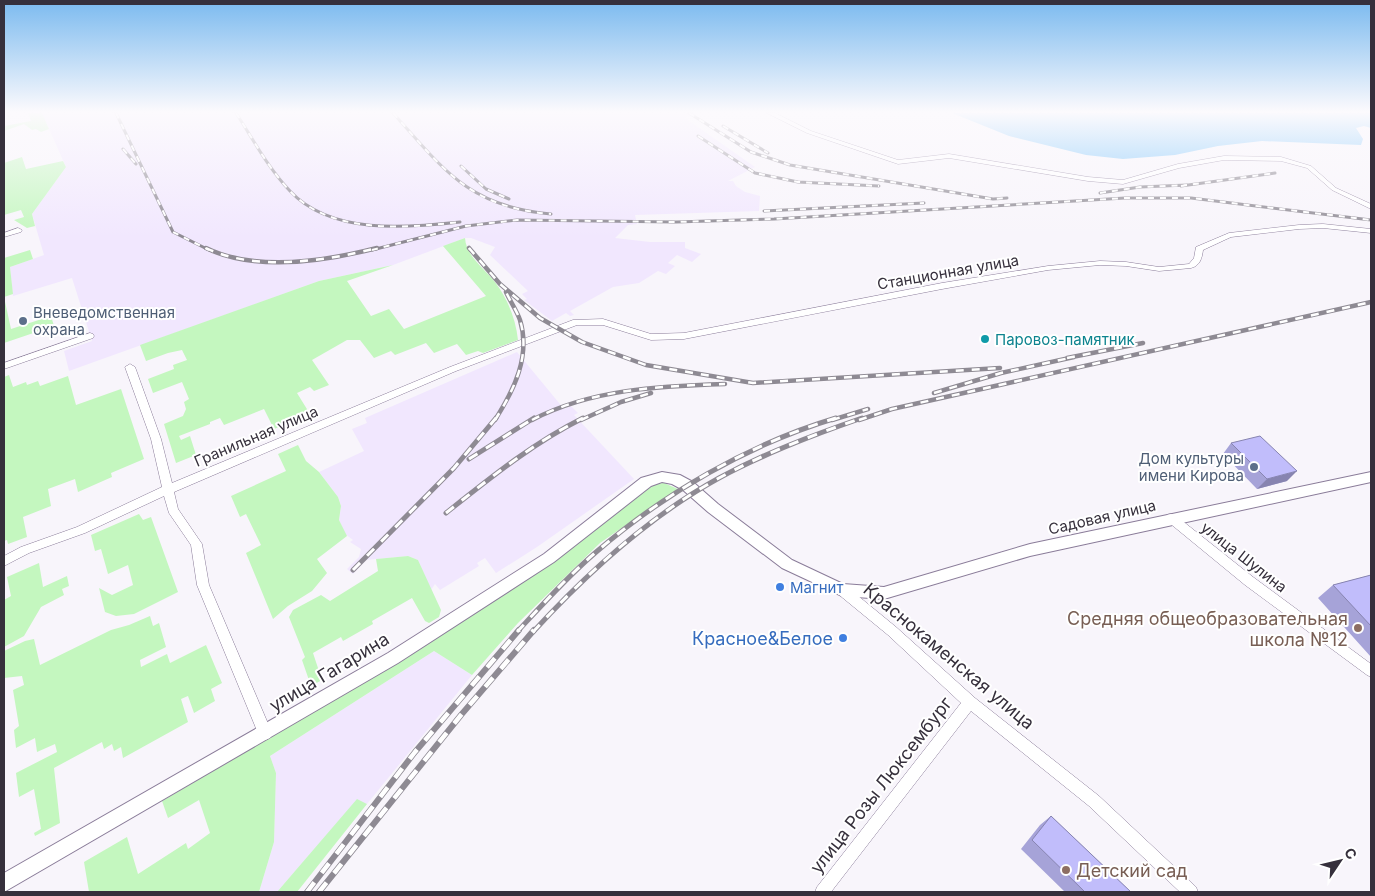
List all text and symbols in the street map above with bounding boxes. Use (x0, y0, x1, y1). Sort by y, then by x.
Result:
street label: Станционная улица (876, 250, 1020, 294)
place label: Вневедомственная охрана (33, 303, 175, 339)
marker: Вневедомственная охрана (17, 315, 29, 327)
place label: Паровоз-памятник (995, 330, 1135, 349)
marker: Паровоз-памятник (979, 333, 991, 345)
street label: Гранильная улица (191, 401, 321, 471)
place label: Дом культуры имени Кирова (1138, 449, 1244, 485)
marker: Дом культуры имени Кирова (1248, 461, 1260, 473)
street label: Садовая улица (1046, 495, 1158, 539)
street label: улица Шулина (1197, 518, 1291, 596)
place label: Магнит (790, 578, 843, 597)
street label: Краснокаменская улица (859, 578, 1039, 734)
marker: Магнит (774, 581, 786, 593)
place label: Средняя общеобразовательная школа №12 (1067, 608, 1348, 650)
marker: Средняя общеобразовательная школа №12 (1352, 622, 1364, 634)
street label: улица Гагарина (265, 628, 393, 716)
place label: Красное&Белое (692, 628, 833, 649)
marker: Красное&Белое (837, 632, 849, 644)
street label: улица Розы Люксембург (806, 693, 956, 877)
north arrow (1315, 836, 1365, 886)
text: С (1341, 844, 1361, 862)
place label: Детский сад (1076, 860, 1188, 881)
marker: Детский сад (1060, 864, 1072, 876)

